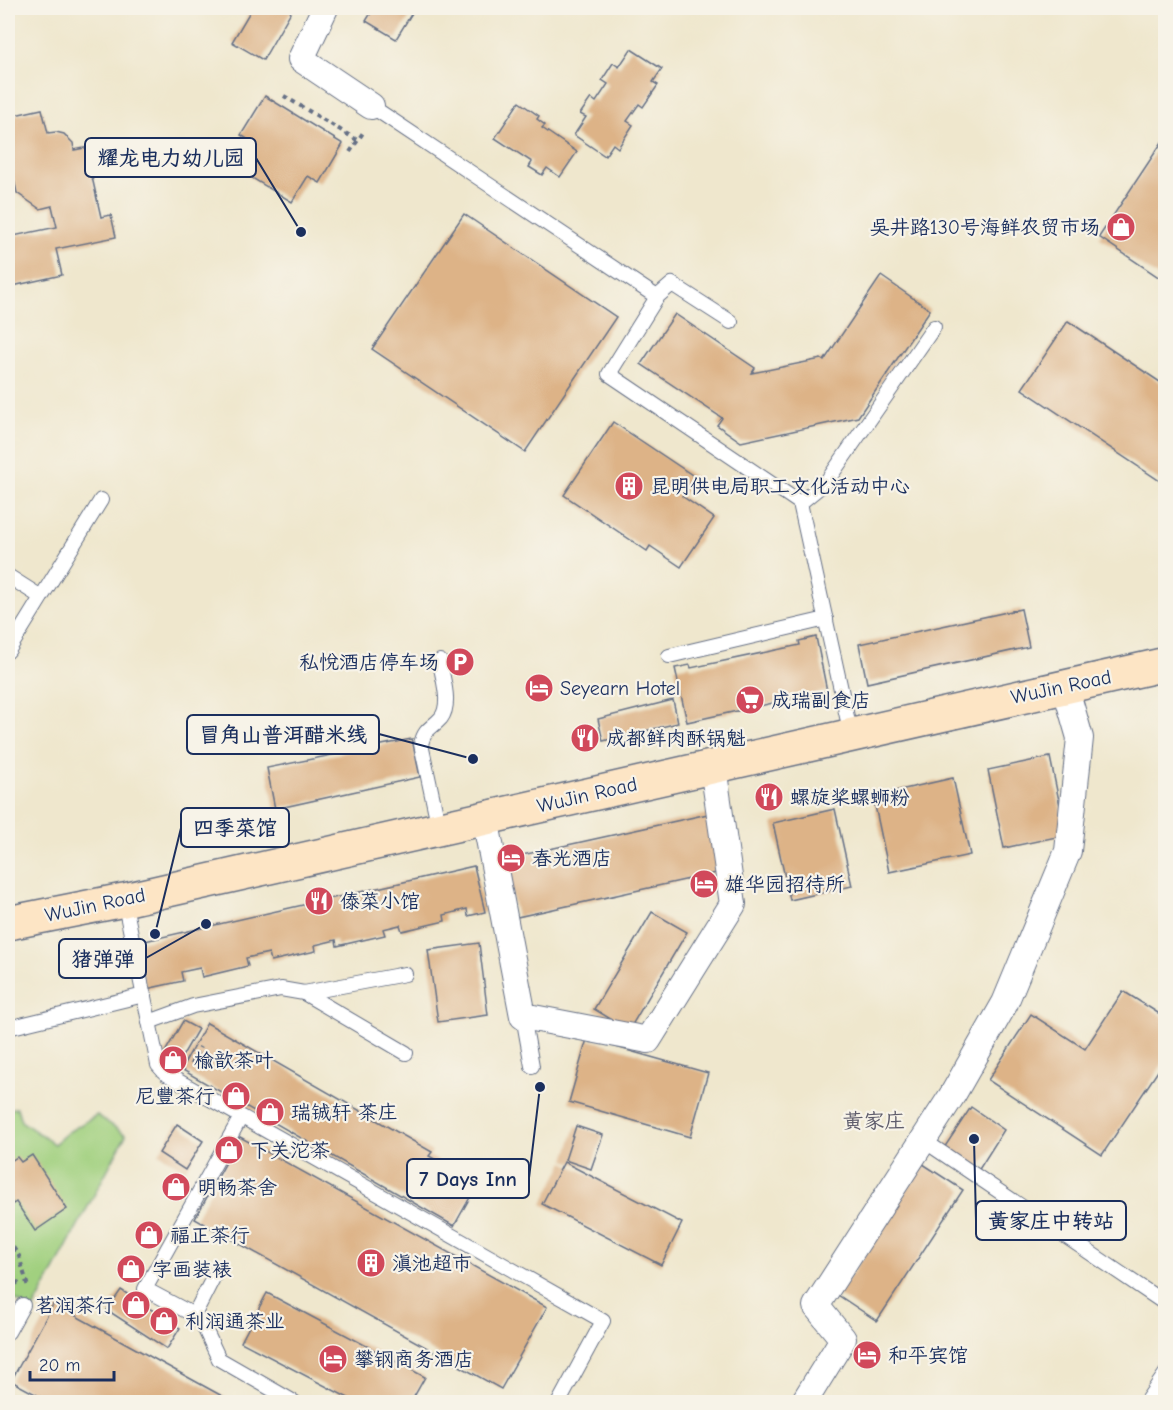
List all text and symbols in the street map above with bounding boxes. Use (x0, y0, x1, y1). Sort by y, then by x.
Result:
callout: 耀龙电力幼儿园 (85, 138, 256, 177)
text: 耀龙电力幼儿园 (98, 146, 245, 170)
shop icon: 吴井路130号海鲜农贸市场 (1105, 211, 1137, 243)
place label: 吴井路130号海鲜农贸市场 (870, 216, 1100, 239)
building icon: 昆明供电局职工文化活动中心 (613, 470, 645, 502)
place label: 昆明供电局职工文化活动中心 (650, 475, 910, 498)
parking icon: 私悦酒店停车场 (444, 646, 476, 678)
place label: 私悦酒店停车场 (299, 651, 439, 674)
street label: WuJin Road (1009, 665, 1113, 709)
hotel icon: Seyearn Hotel (523, 672, 555, 704)
place label: Seyearn Hotel (560, 677, 680, 700)
supermarket icon: 成瑞副食店 (734, 684, 766, 716)
place label: 成瑞副食店 (771, 689, 871, 712)
callout: 冒角山普洱醋米线 (187, 715, 379, 754)
restaurant icon: 成都鲜肉酥锅魁 (569, 722, 601, 754)
text: 冒角山普洱醋米线 (199, 723, 367, 747)
place label: 成都鲜肉酥锅魁 (606, 727, 746, 750)
street label: WuJin Road (535, 772, 639, 818)
restaurant icon: 螺旋桨螺蛳粉 (753, 781, 785, 813)
place label: 螺旋桨螺蛳粉 (790, 786, 910, 809)
callout: 四季菜馆 (181, 808, 289, 847)
text: 四季菜馆 (193, 816, 277, 840)
hotel icon: 春光酒店 (495, 842, 527, 874)
place label: 春光酒店 (532, 847, 612, 870)
hotel icon: 雄华园招待所 (688, 868, 720, 900)
place label: 雄华园招待所 (725, 873, 845, 896)
street label: WuJin Road (43, 883, 147, 927)
restaurant icon: 傣菜小馆 (303, 885, 335, 917)
place label: 傣菜小馆 (340, 890, 420, 913)
callout: 猪弹弹 (59, 939, 146, 978)
text: 猪弹弹 (72, 947, 135, 971)
shop icon: 榆歆茶叶 (157, 1044, 189, 1076)
place label: 榆歆茶叶 (194, 1049, 274, 1072)
shop icon: 尼豐茶行 (220, 1080, 252, 1112)
place label: 尼豐茶行 (135, 1085, 215, 1108)
shop icon: 瑞铖轩 茶庄 (254, 1096, 286, 1128)
place label: 瑞铖轩 茶庄 (291, 1101, 398, 1124)
district label: 黄家庄 (843, 1109, 906, 1133)
shop icon: 下关沱茶 (213, 1134, 245, 1166)
place label: 下关沱茶 (250, 1139, 330, 1162)
callout: 7 Days Inn (407, 1159, 529, 1198)
text: 7 Days Inn (419, 1167, 517, 1191)
shop icon: 明畅茶舍 (160, 1171, 192, 1203)
place label: 明畅茶舍 (197, 1176, 277, 1199)
callout: 黄家庄中转站 (976, 1201, 1126, 1240)
text: 黄家庄中转站 (988, 1209, 1114, 1233)
shop icon: 福正茶行 (133, 1219, 165, 1251)
place label: 福正茶行 (170, 1224, 250, 1247)
building icon: 滇池超市 (355, 1247, 387, 1279)
place label: 滇池超市 (392, 1252, 472, 1275)
shop icon: 字画装裱 (115, 1253, 147, 1285)
place label: 字画装裱 (152, 1258, 232, 1281)
shop icon: 茗润茶行 (120, 1289, 152, 1321)
place label: 茗润茶行 (35, 1294, 115, 1317)
shop icon: 利润通茶业 (148, 1305, 180, 1337)
place label: 利润通茶业 (185, 1310, 285, 1333)
hotel icon: 和平宾馆 (851, 1339, 883, 1371)
hotel icon: 攀钢商务酒店 (317, 1343, 349, 1375)
scale bar (30, 1344, 114, 1382)
place label: 和平宾馆 (888, 1344, 968, 1367)
place label: 攀钢商务酒店 (354, 1348, 474, 1371)
text: 20 m (39, 1355, 80, 1376)

